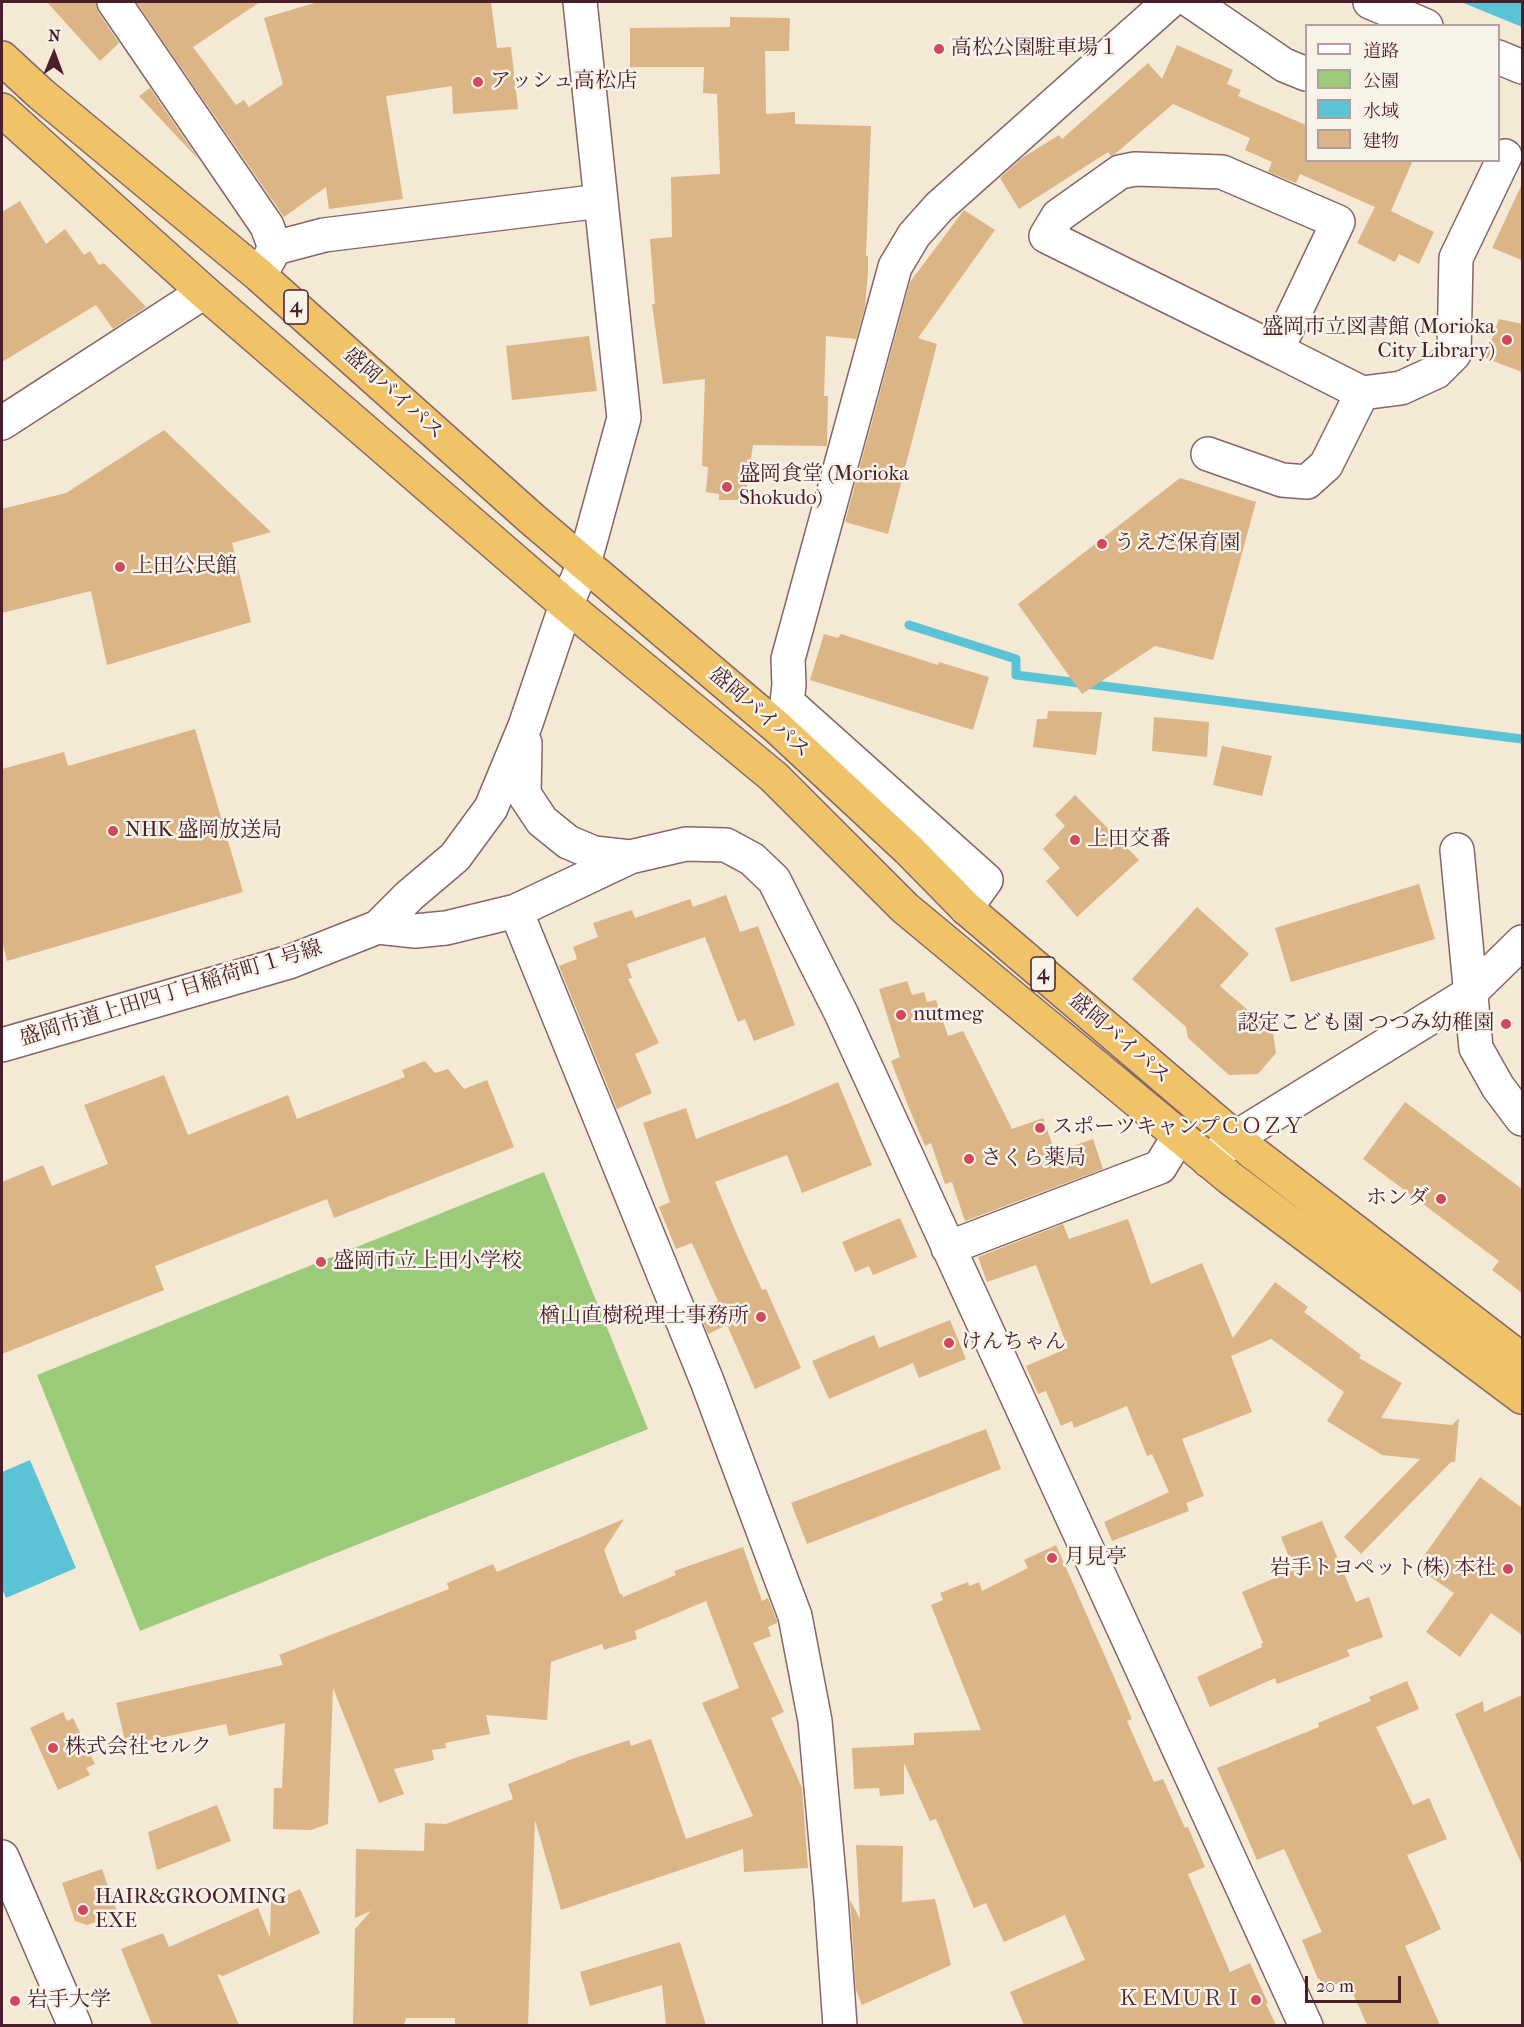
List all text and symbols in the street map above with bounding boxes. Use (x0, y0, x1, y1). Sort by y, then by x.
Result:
north arrow (24, 24, 84, 84)
legend (1305, 24, 1500, 162)
text: N (48, 26, 61, 45)
place label: 高松公園駐車場１ (951, 36, 1119, 62)
text: 道路 (1363, 41, 1399, 62)
marker: 高松公園駐車場１ (932, 42, 946, 56)
place label: アッシュ高松店 (490, 69, 637, 95)
text: 公園 (1363, 71, 1399, 92)
marker: アッシュ高松店 (471, 75, 485, 89)
text: 水域 (1363, 101, 1399, 122)
text: 建物 (1363, 131, 1399, 152)
road number: 4 (284, 290, 308, 324)
place label: 盛岡市立図書館 (Morioka City Library) (1262, 315, 1495, 365)
marker: 盛岡市立図書館 (Morioka City Library) (1500, 333, 1514, 347)
street label: 盛岡バイパス (338, 342, 448, 446)
place label: 盛岡食堂 (Morioka Shokudo) (739, 462, 909, 512)
marker: 盛岡食堂 (Morioka Shokudo) (720, 480, 734, 494)
place label: うえだ保育園 (1114, 531, 1240, 557)
marker: うえだ保育園 (1095, 537, 1109, 551)
place label: 上田公民館 (132, 554, 237, 580)
marker: 上田公民館 (113, 560, 127, 574)
street label: 盛岡バイパス (703, 662, 815, 764)
place label: NHK 盛岡放送局 (125, 818, 282, 844)
marker: NHK 盛岡放送局 (106, 824, 120, 838)
place label: 上田交番 (1087, 827, 1171, 853)
marker: 上田交番 (1068, 833, 1082, 847)
street label: 盛岡市道上田四丁目稲荷町１号線 (17, 936, 325, 1052)
road number: 4 (1031, 957, 1055, 991)
street label: 盛岡バイパス (1063, 988, 1175, 1090)
place label: nutmeg (913, 1002, 983, 1028)
marker: nutmeg (894, 1008, 908, 1022)
place label: 認定こども園 つつみ幼稚園 (1237, 1011, 1494, 1037)
marker: 認定こども園 つつみ幼稚園 (1499, 1017, 1513, 1031)
place label: スポーツキャンプＣＯＺＹ (1052, 1115, 1304, 1141)
marker: スポーツキャンプＣＯＺＹ (1033, 1121, 1047, 1135)
place label: さくら薬局 (981, 1146, 1086, 1172)
marker: さくら薬局 (962, 1152, 976, 1166)
place label: ホンダ (1366, 1186, 1429, 1212)
marker: ホンダ (1434, 1192, 1448, 1206)
place label: 盛岡市立上田小学校 (333, 1249, 522, 1275)
marker: 盛岡市立上田小学校 (314, 1255, 328, 1269)
place label: 楢山直樹税理士事務所 (539, 1304, 749, 1330)
marker: 楢山直樹税理士事務所 (754, 1310, 768, 1324)
place label: けんちゃん (961, 1330, 1066, 1356)
marker: けんちゃん (942, 1336, 956, 1350)
place label: 月見亭 (1064, 1545, 1127, 1571)
marker: 月見亭 (1045, 1551, 1059, 1565)
place label: 岩手トヨペット(株) 本社 (1270, 1556, 1496, 1582)
marker: 岩手トヨペット(株) 本社 (1501, 1562, 1515, 1576)
place label: 株式会社セルク (65, 1735, 212, 1761)
marker: 株式会社セルク (46, 1741, 60, 1755)
place label: HAIR&GROOMING EXE (95, 1885, 286, 1935)
marker: HAIR&GROOMING EXE (76, 1903, 90, 1917)
scale bar (1308, 1964, 1404, 2002)
text: 20 m (1316, 1976, 1354, 1997)
place label: ＫＥＭＵＲＩ (1118, 1987, 1244, 2013)
place label: 岩手大学 (27, 1988, 111, 2014)
marker: ＫＥＭＵＲＩ (1249, 1993, 1263, 2007)
marker: 岩手大学 (8, 1994, 22, 2008)

